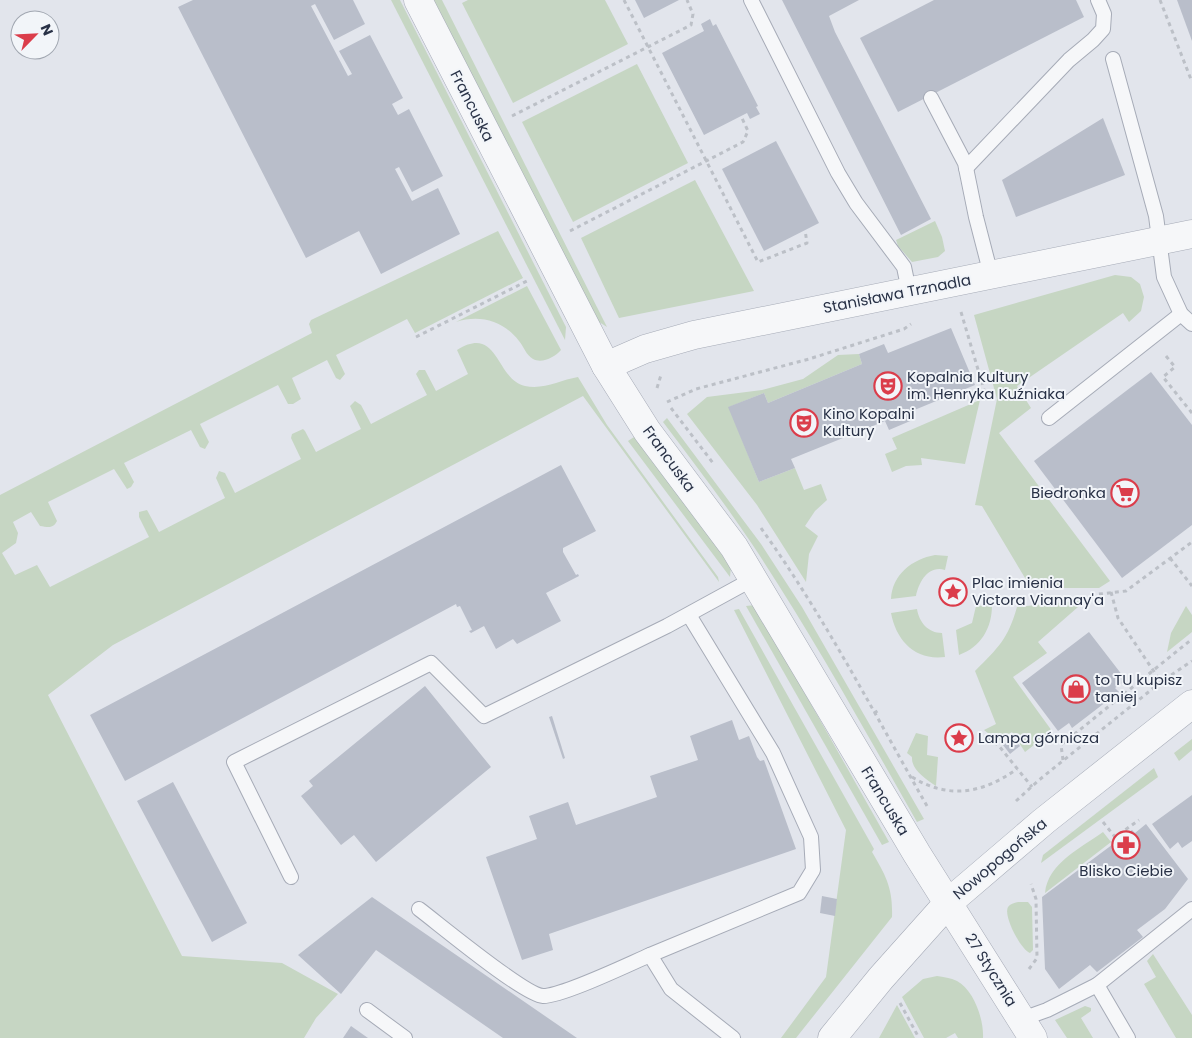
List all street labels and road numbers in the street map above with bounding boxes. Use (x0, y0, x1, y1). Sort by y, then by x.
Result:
street label: Francuska (446, 67, 499, 145)
street label: Stanisława Trznadla (821, 269, 973, 318)
street label: Francuska (638, 421, 701, 496)
street label: Francuska (857, 762, 914, 839)
street label: Nowopogońska (948, 813, 1051, 904)
street label: 27 Stycznia (961, 929, 1022, 1010)

